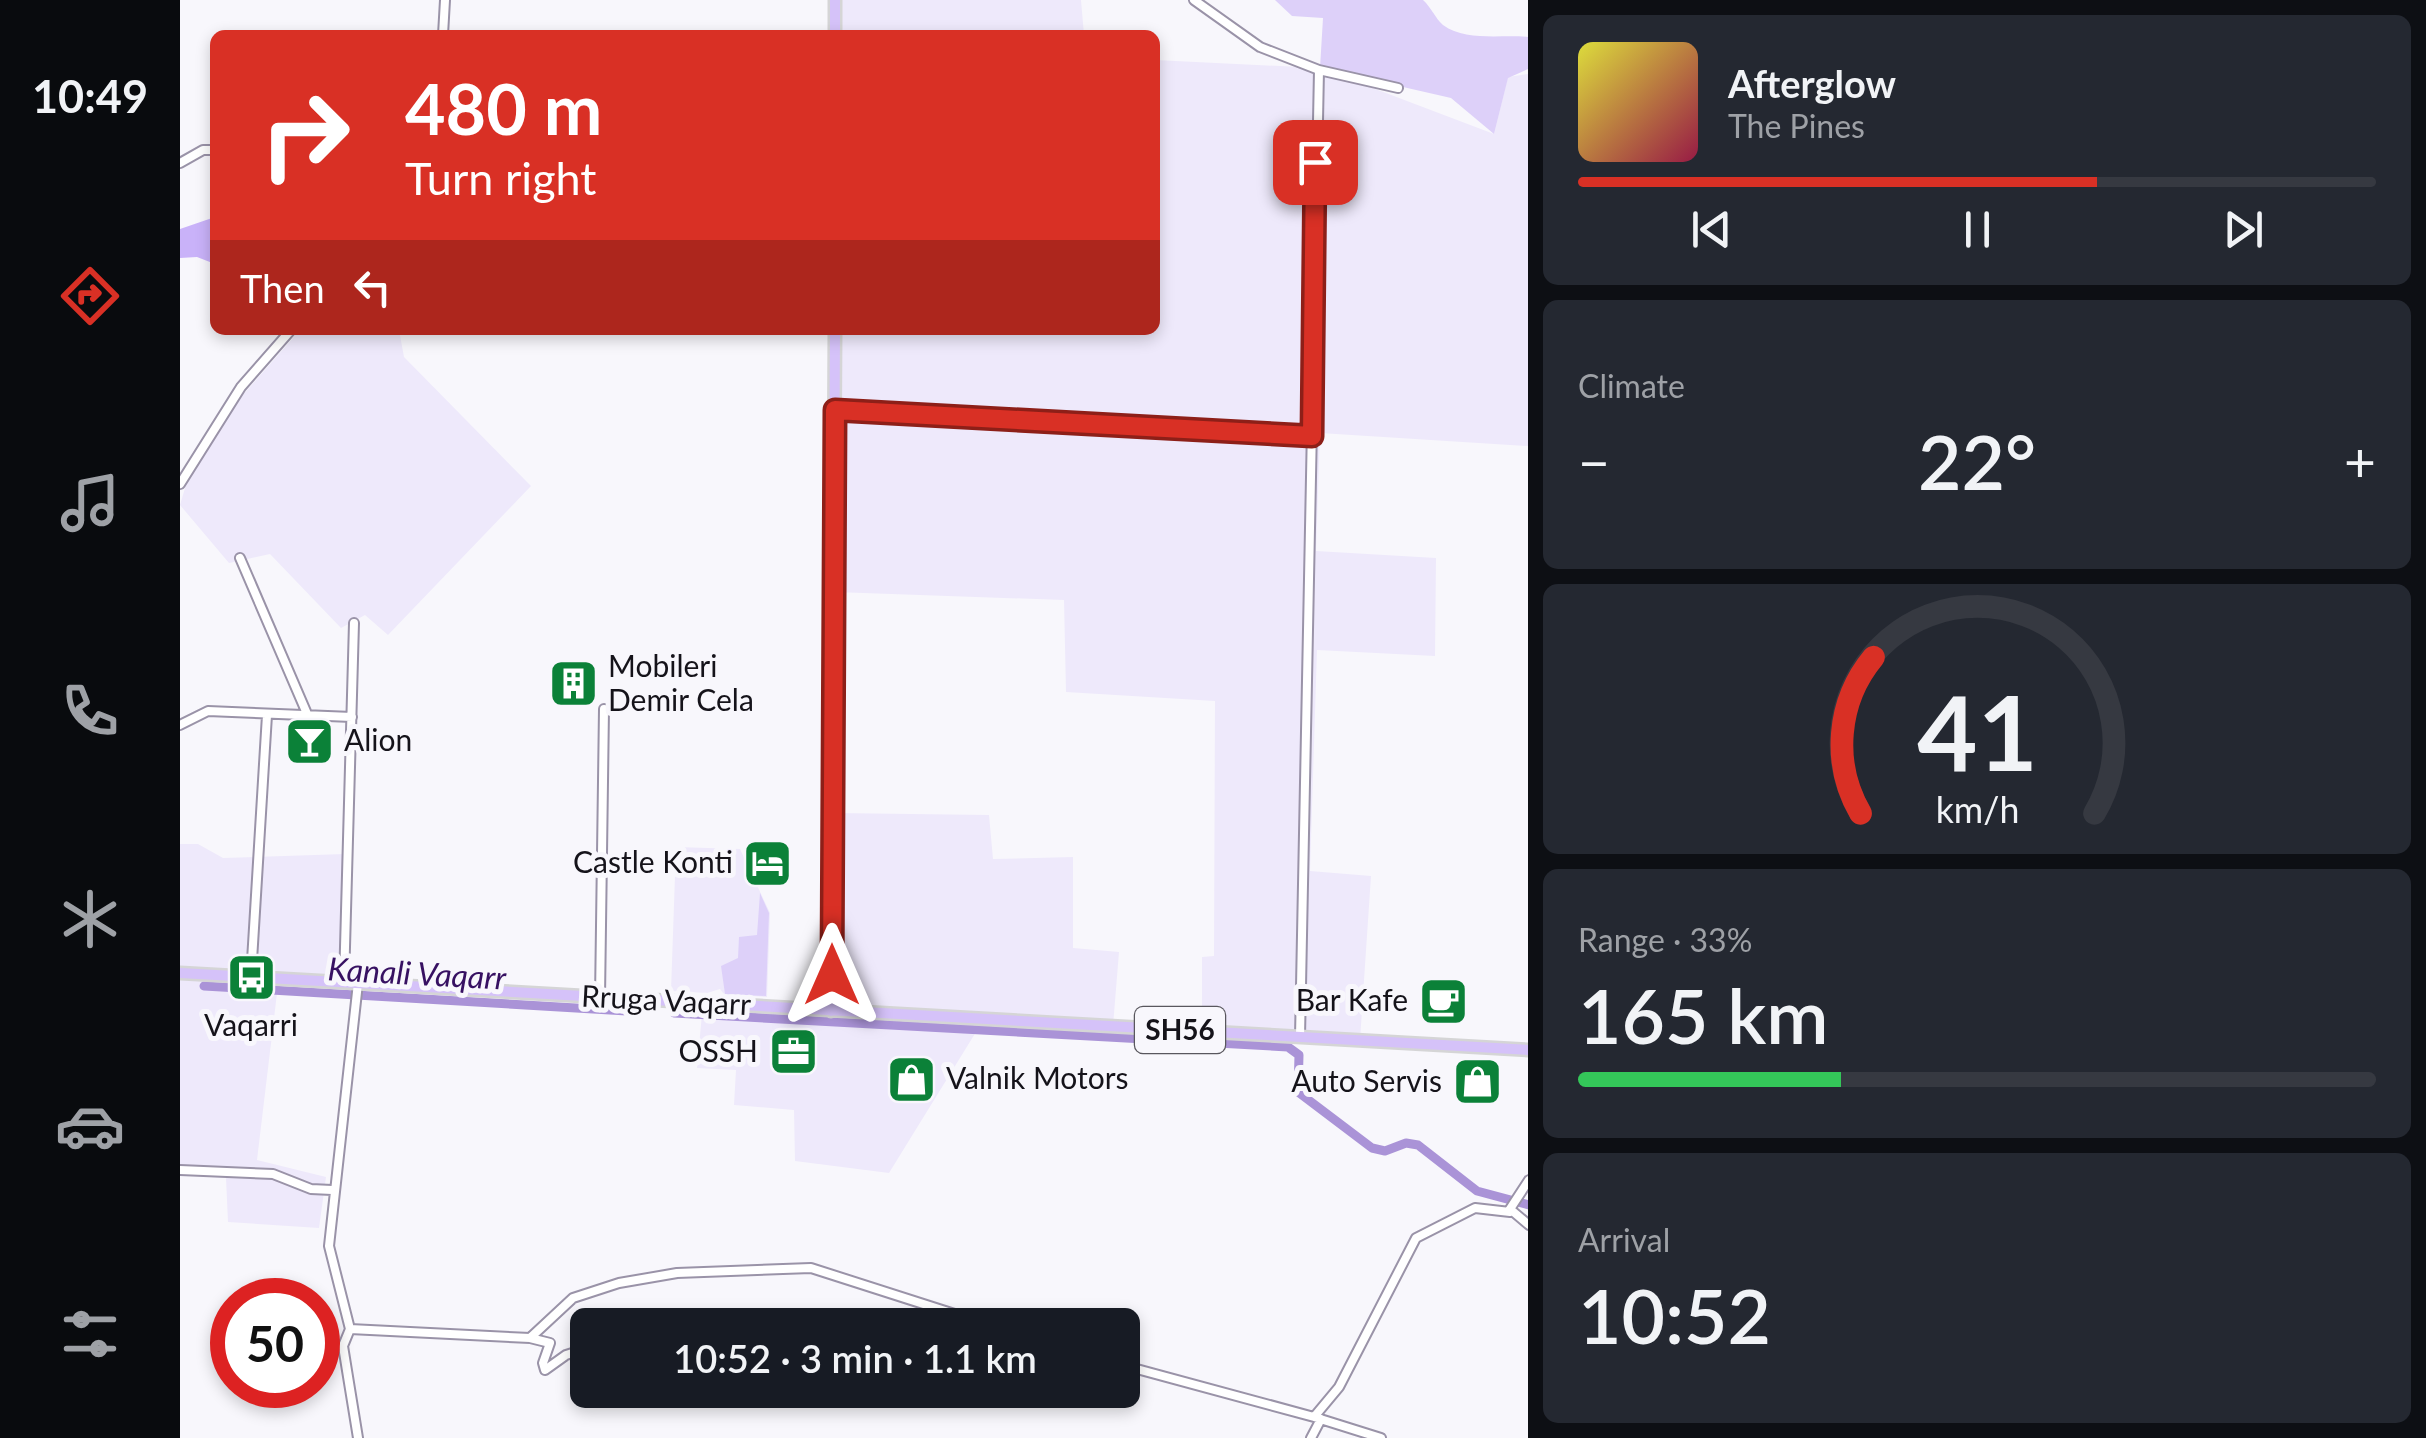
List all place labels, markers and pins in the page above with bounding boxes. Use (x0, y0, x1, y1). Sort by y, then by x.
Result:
pin (1273, 120, 1358, 205)
place label: Mobileri Demir Cela (608, 647, 754, 717)
building icon: Mobileri Demir Cela (547, 658, 599, 710)
bar icon: Alion (283, 715, 335, 767)
place label: Alion (344, 721, 412, 757)
hotel icon: Castle Konti (742, 837, 794, 889)
place label: Castle Konti (573, 843, 733, 879)
bus stop icon: Vaqarri (225, 951, 277, 1003)
cafe icon: Bar Kafe (1417, 975, 1469, 1027)
place label: Bar Kafe (1296, 981, 1408, 1017)
place label: Vaqarri (204, 1006, 298, 1042)
office icon: OSSH (767, 1026, 819, 1078)
place label: OSSH (679, 1032, 758, 1068)
shop icon: Valnik Motors (885, 1053, 937, 1105)
shop icon: Auto Servis (1451, 1056, 1503, 1108)
place label: Valnik Motors (946, 1059, 1129, 1095)
place label: Auto Servis (1291, 1062, 1442, 1098)

